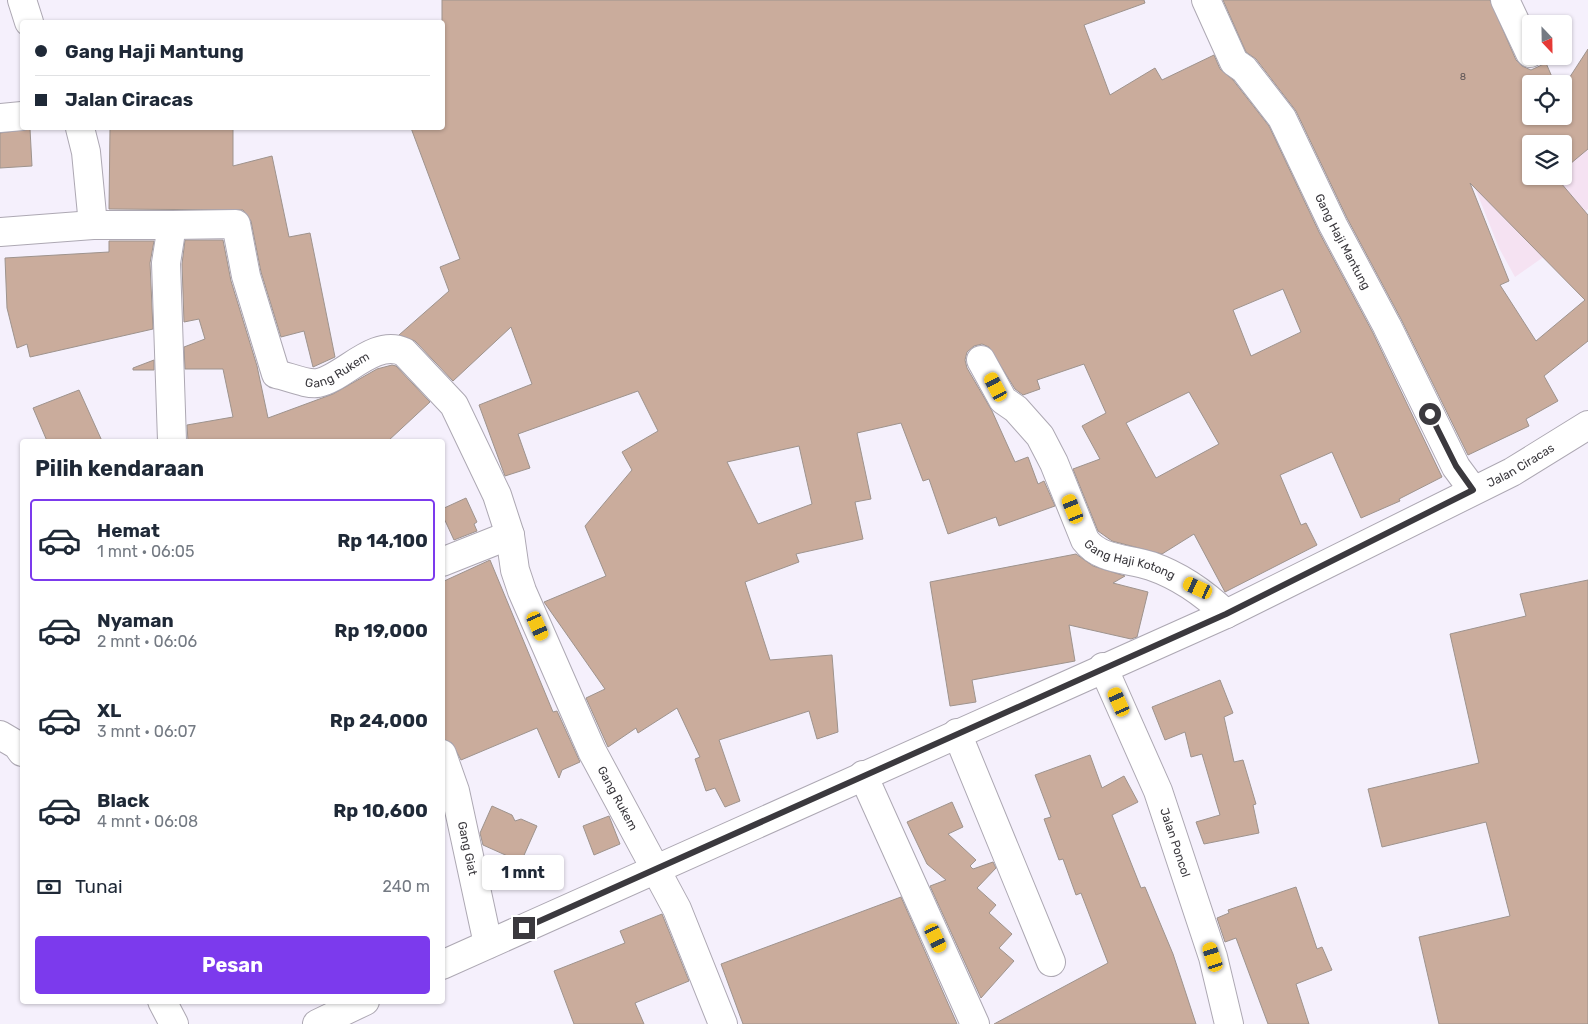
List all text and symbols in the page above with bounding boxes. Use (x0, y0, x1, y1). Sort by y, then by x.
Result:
north arrow (1522, 15, 1572, 65)
map controls (1522, 15, 1572, 185)
text: Gang Haji Mantung (65, 40, 244, 63)
house number: 8 (1460, 71, 1466, 83)
button: locate (1522, 75, 1572, 125)
text: Jalan Ciracas (65, 88, 193, 111)
button: layers (1522, 135, 1572, 185)
street label: Gang Haji Mantung (1312, 191, 1373, 292)
street label: Gang Rukem (304, 349, 372, 390)
car (982, 370, 1009, 404)
route start (1419, 403, 1441, 425)
street label: Jalan Ciracas (1485, 441, 1557, 490)
text: Pilih kendaraan (35, 455, 204, 482)
car (1060, 492, 1085, 526)
icon: car (37, 518, 82, 563)
text: Hemat (97, 519, 160, 542)
text: Rp 14,100 (337, 529, 428, 552)
street label: Gang Haji Kotong (1081, 537, 1178, 582)
text: 1 mnt · 06:05 (97, 542, 195, 561)
car (1181, 575, 1214, 601)
icon: car (37, 608, 82, 653)
text: Nyaman (97, 609, 174, 632)
car (525, 609, 550, 643)
text: Rp 19,000 (334, 619, 428, 642)
text: 2 mnt · 06:06 (97, 632, 197, 651)
car (1106, 685, 1131, 719)
icon: car (37, 698, 82, 743)
text: XL (97, 699, 121, 722)
text: Rp 24,000 (330, 709, 428, 732)
text: 3 mnt · 06:07 (97, 722, 196, 741)
street label: Gang Rukem (595, 764, 640, 833)
icon: car (37, 788, 82, 833)
text: Black (97, 789, 149, 812)
text: Rp 10,600 (333, 799, 428, 822)
street label: Jalan Poncol (1157, 806, 1193, 879)
text: 4 mnt · 06:08 (97, 812, 198, 831)
street label: Gang Giat (455, 820, 480, 877)
callout: 1 mnt (483, 856, 565, 890)
text: 1 mnt (501, 863, 545, 882)
icon: cash (35, 873, 63, 901)
text: Tunai (75, 875, 123, 898)
text: 240 m (383, 877, 430, 896)
route end (513, 917, 535, 939)
car (922, 921, 949, 955)
button: Pesan (35, 936, 430, 994)
car (1201, 940, 1224, 974)

